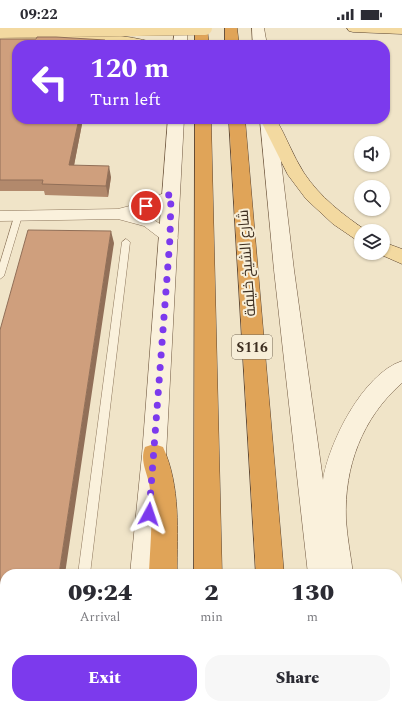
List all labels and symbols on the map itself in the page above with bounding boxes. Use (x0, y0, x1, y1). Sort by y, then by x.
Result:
pin (129, 189, 163, 223)
street label: شارع الشيخ خليفة (232, 209, 262, 317)
road number: S116 (232, 335, 272, 359)
position arrow (128, 493, 170, 535)

